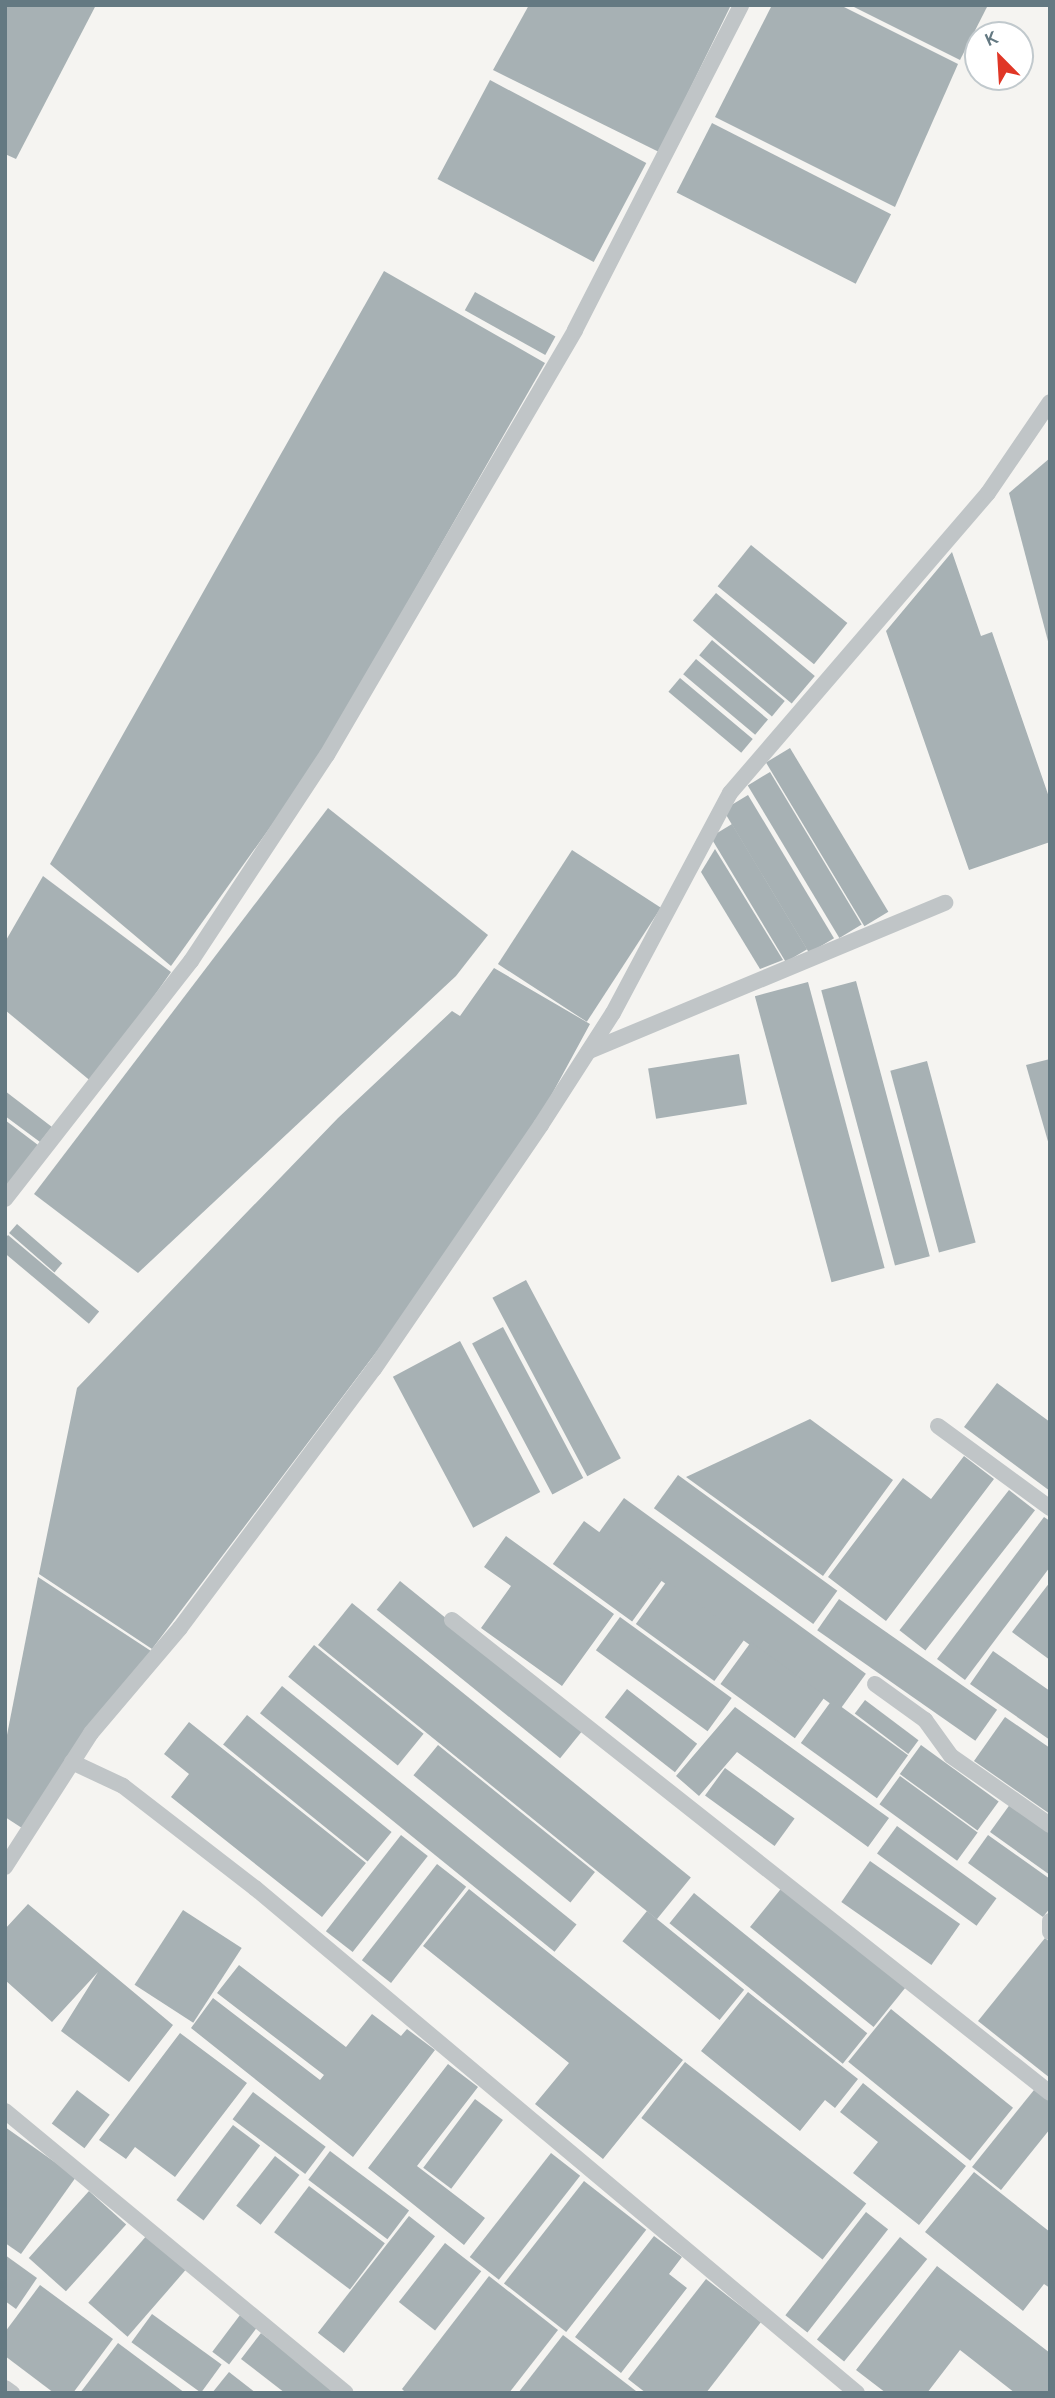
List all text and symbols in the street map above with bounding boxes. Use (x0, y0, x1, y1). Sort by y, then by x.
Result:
north arrow (964, 21, 1034, 91)
text: K (981, 26, 1001, 51)

